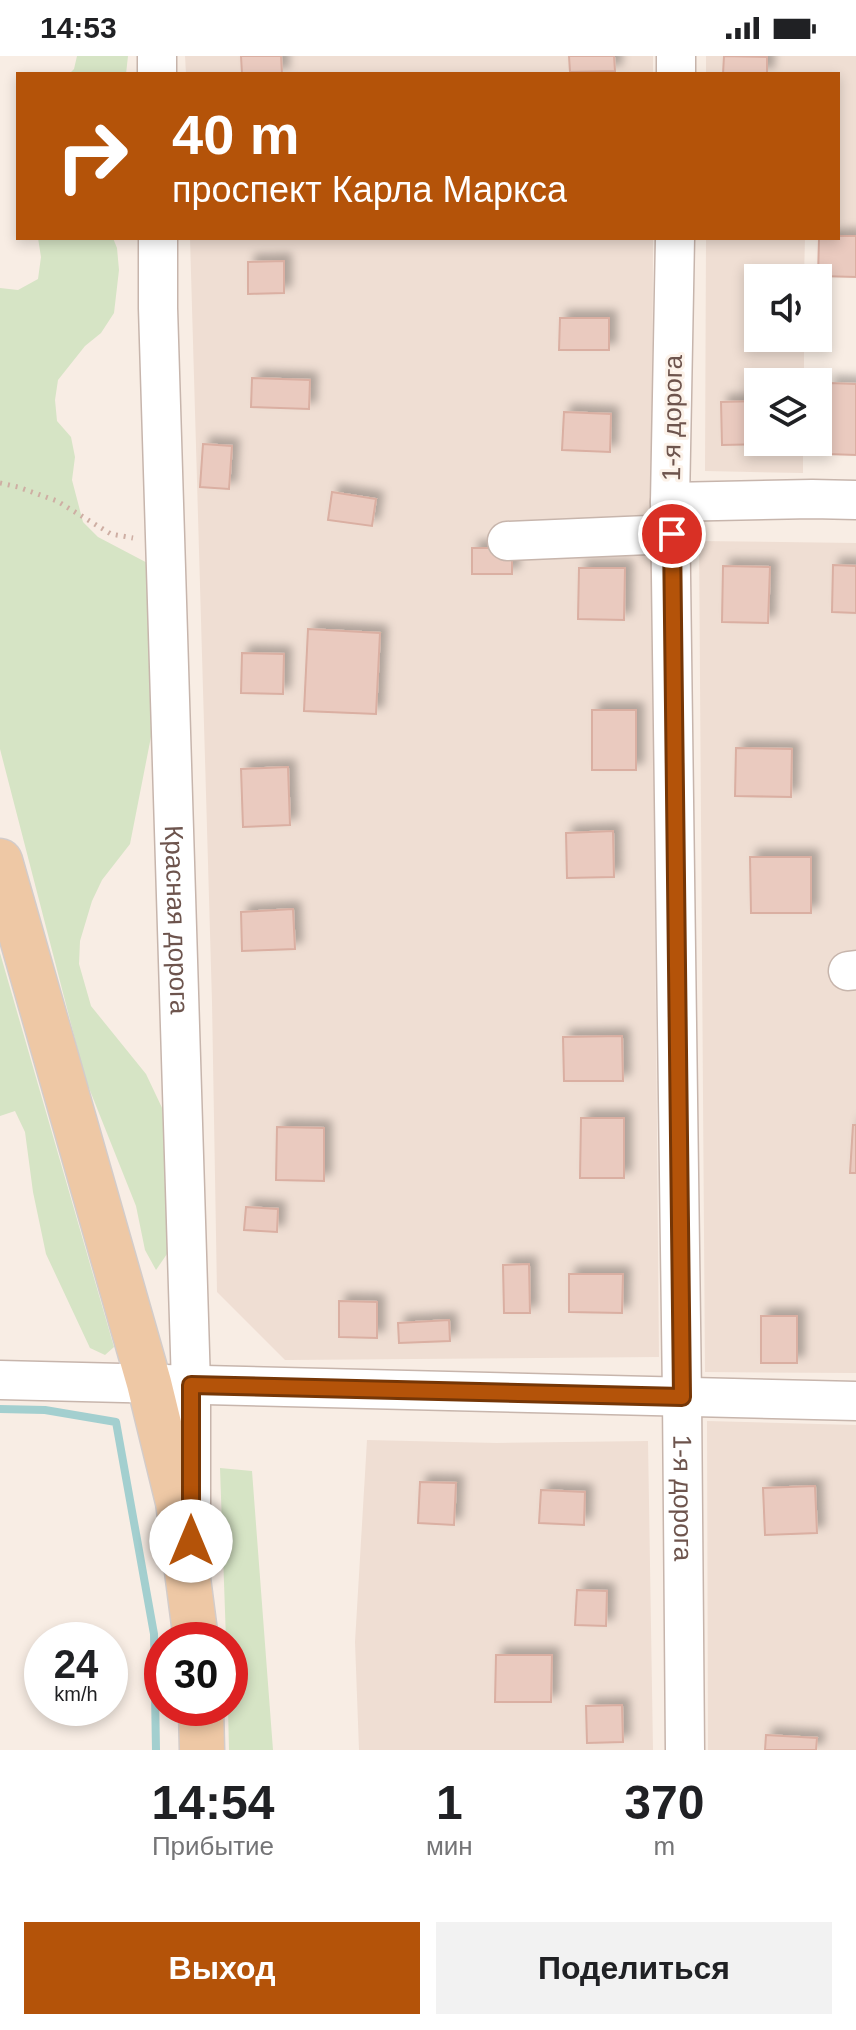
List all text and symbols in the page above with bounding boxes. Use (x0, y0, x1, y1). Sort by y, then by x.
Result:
text: 14:53 (40, 11, 117, 44)
text: 40 m (172, 103, 300, 166)
icon: right (40, 104, 144, 208)
text: проспект Карла Маркса (172, 169, 567, 210)
map controls (744, 264, 832, 456)
button: sound (744, 264, 832, 352)
street label: 1-я дорога (656, 354, 688, 481)
button: layers (744, 368, 832, 456)
pin (638, 500, 706, 568)
icon: arrive (650, 512, 694, 556)
street label: Красная дорога (159, 825, 195, 1015)
street label: 1-я дорога (667, 1435, 698, 1562)
position arrow (149, 1499, 233, 1583)
speed limit sign: 30 (144, 1622, 248, 1726)
text: 24 (54, 1642, 98, 1686)
text: km/h (54, 1683, 98, 1705)
text: 14:54 (152, 1776, 274, 1829)
text: 1 (436, 1776, 463, 1829)
text: 370 (624, 1776, 704, 1829)
text: Прибытие (152, 1831, 274, 1861)
text: мин (426, 1831, 473, 1861)
text: m (654, 1831, 675, 1861)
button: Выход (24, 1922, 420, 2014)
button: Поделиться (436, 1922, 832, 2014)

